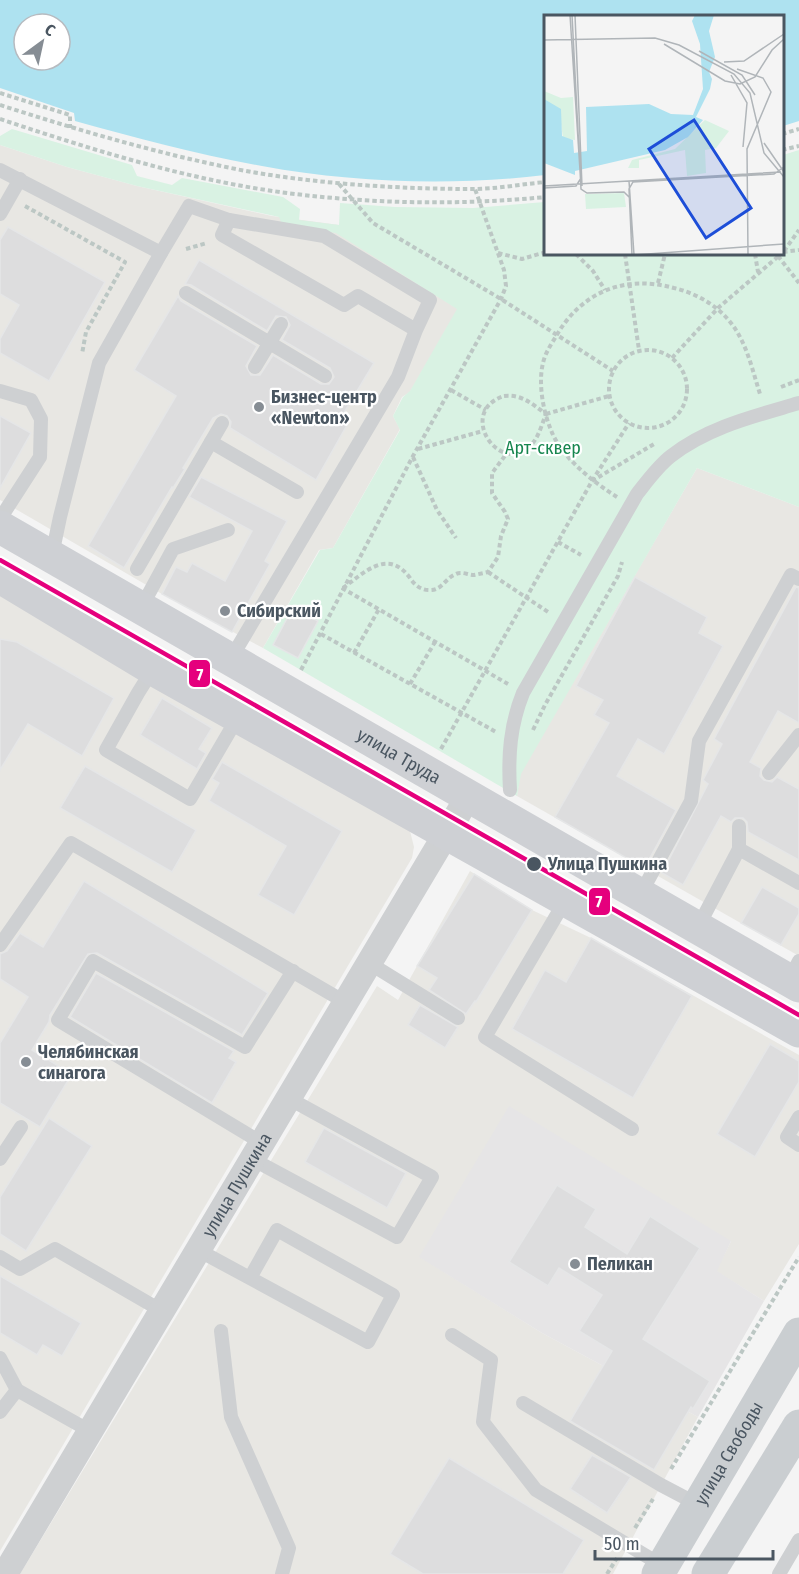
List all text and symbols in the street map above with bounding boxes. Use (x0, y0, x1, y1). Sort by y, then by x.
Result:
north arrow (12, 12, 72, 72)
inset map (544, 15, 784, 255)
text: С (41, 20, 59, 40)
place label: Бизнес-центр «Newton» (271, 386, 377, 429)
marker: Бизнес-центр «Newton» (252, 400, 266, 414)
park label: Арт-сквер (505, 437, 581, 459)
place label: Сибирский (237, 600, 321, 622)
marker: Сибирский (218, 604, 232, 618)
line badge: 7 (188, 659, 211, 688)
text: 7 (197, 665, 204, 684)
street label: улица Труда (353, 723, 445, 789)
place label: Улица Пушкина (547, 853, 667, 875)
marker: Улица Пушкина (525, 855, 543, 873)
line badge: 7 (588, 887, 611, 916)
text: 7 (596, 892, 603, 911)
place label: Челябинская синагога (38, 1041, 139, 1084)
marker: Челябинская синагога (19, 1055, 33, 1069)
street label: улица Пушкина (197, 1129, 277, 1241)
place label: Пеликан (587, 1253, 653, 1275)
marker: Пеликан (568, 1257, 582, 1271)
street label: улица Свободы (690, 1398, 768, 1509)
scale bar (595, 1523, 774, 1561)
text: 50 m (604, 1533, 640, 1555)

